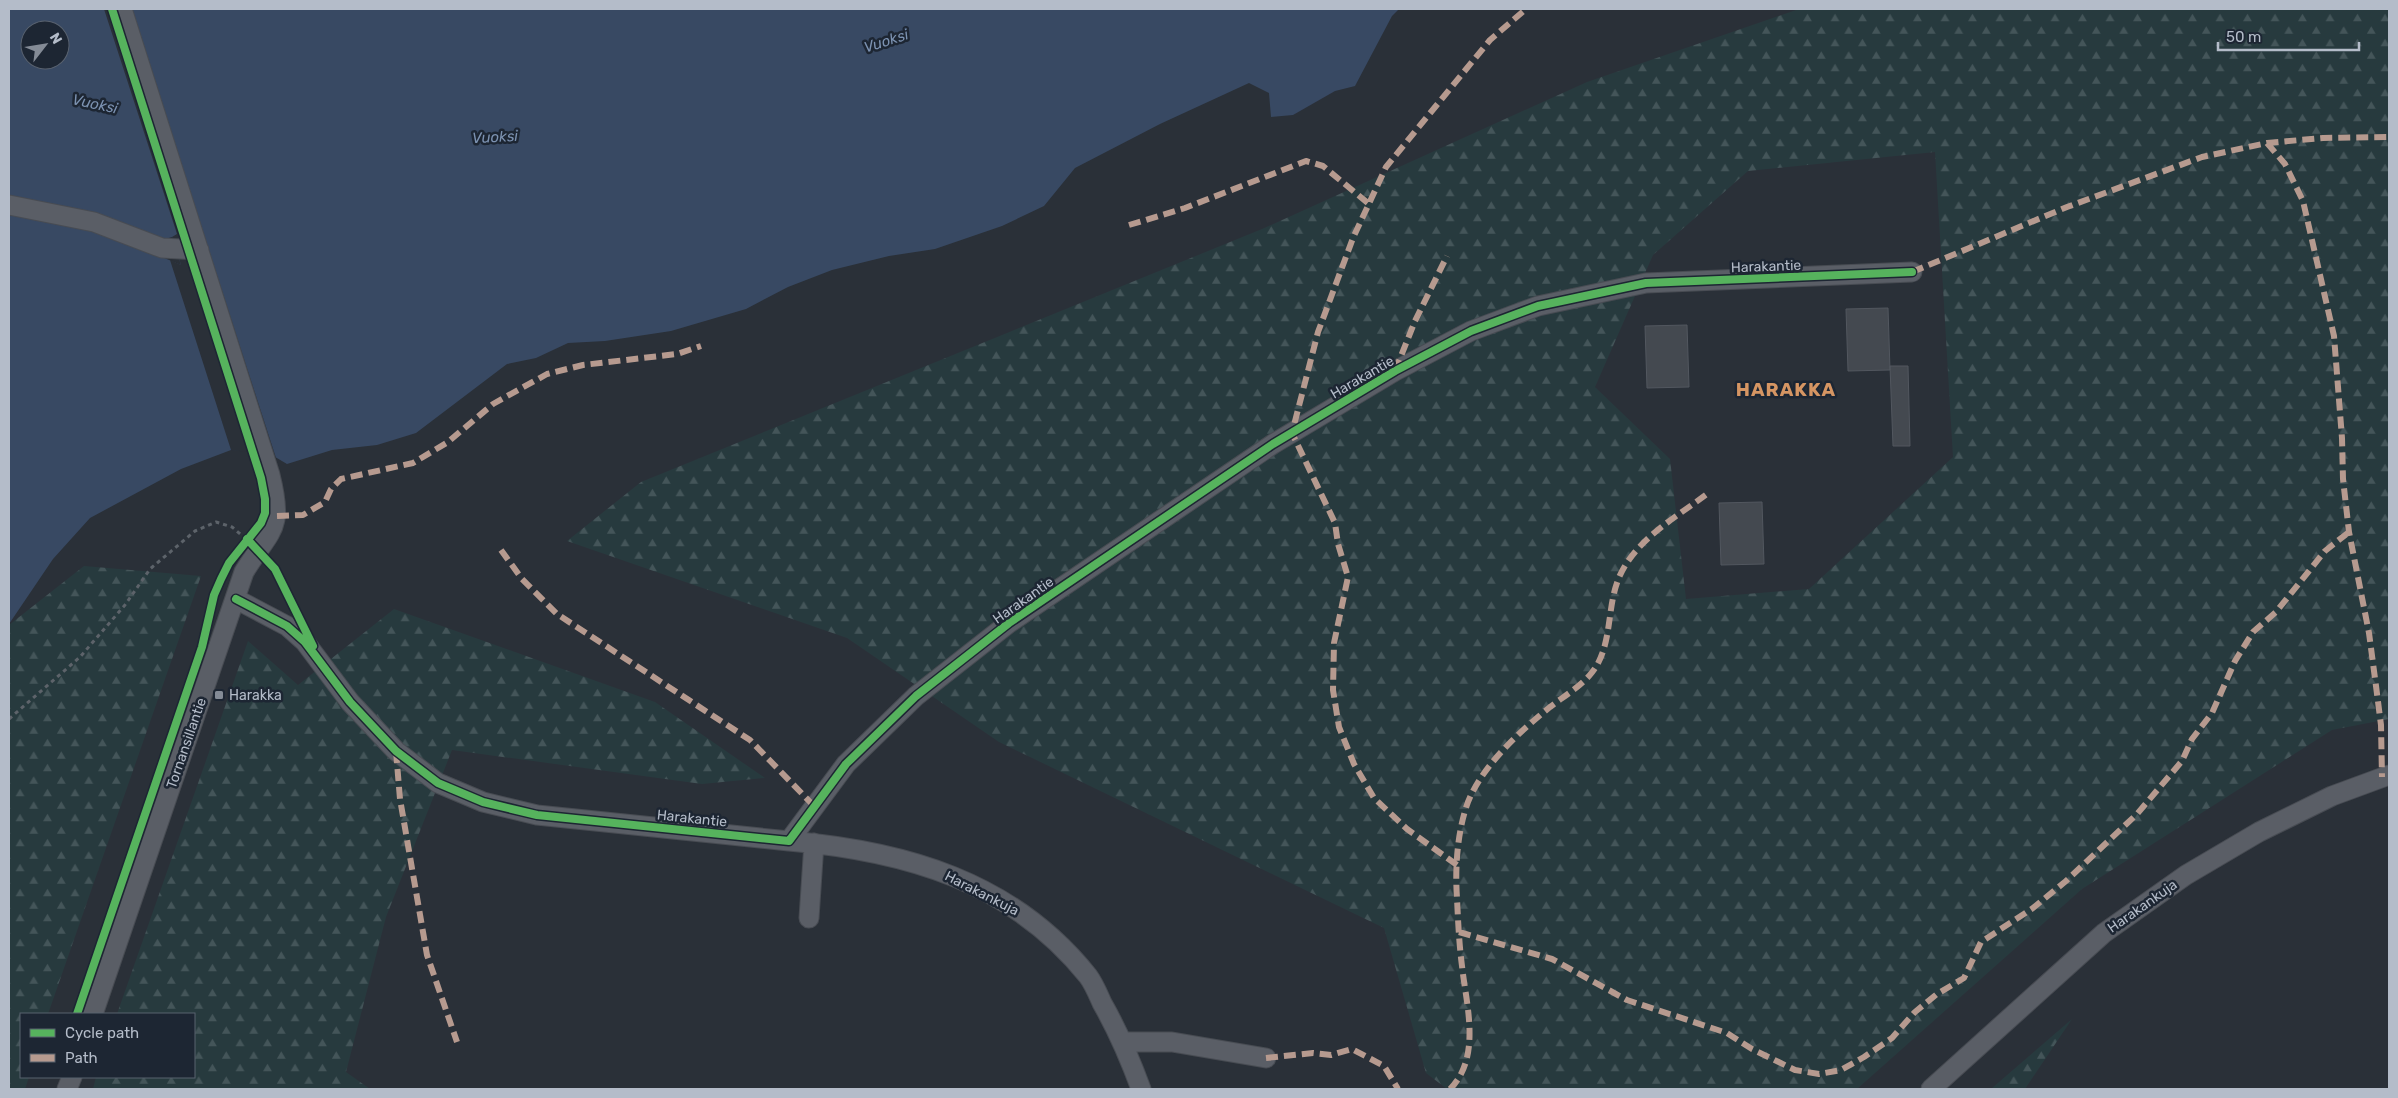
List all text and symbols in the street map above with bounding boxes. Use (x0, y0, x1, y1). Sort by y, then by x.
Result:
north arrow (20, 20, 70, 70)
scale bar (2218, 20, 2359, 52)
water label: Vuoksi (861, 25, 911, 57)
text: 50 m (2226, 28, 2261, 46)
text: N (46, 30, 66, 47)
water label: Vuoksi (71, 90, 120, 118)
water label: Vuoksi (472, 127, 519, 147)
street label: Harakantie (1730, 257, 1802, 276)
street label: Harakantie (1327, 352, 1397, 402)
district label: HARAKKA (1736, 378, 1836, 401)
street label: Harakantie (990, 573, 1057, 628)
place label: Harakka (229, 687, 282, 704)
marker: Harakka (213, 689, 225, 701)
street label: Tornansillantie (163, 695, 210, 791)
street label: Harakantie (656, 806, 728, 831)
street label: Harakankuja (942, 867, 1022, 919)
street label: Harakankuja (2104, 876, 2180, 937)
legend (20, 1013, 195, 1078)
text: Cycle path (65, 1024, 139, 1042)
text: Path (65, 1049, 98, 1067)

